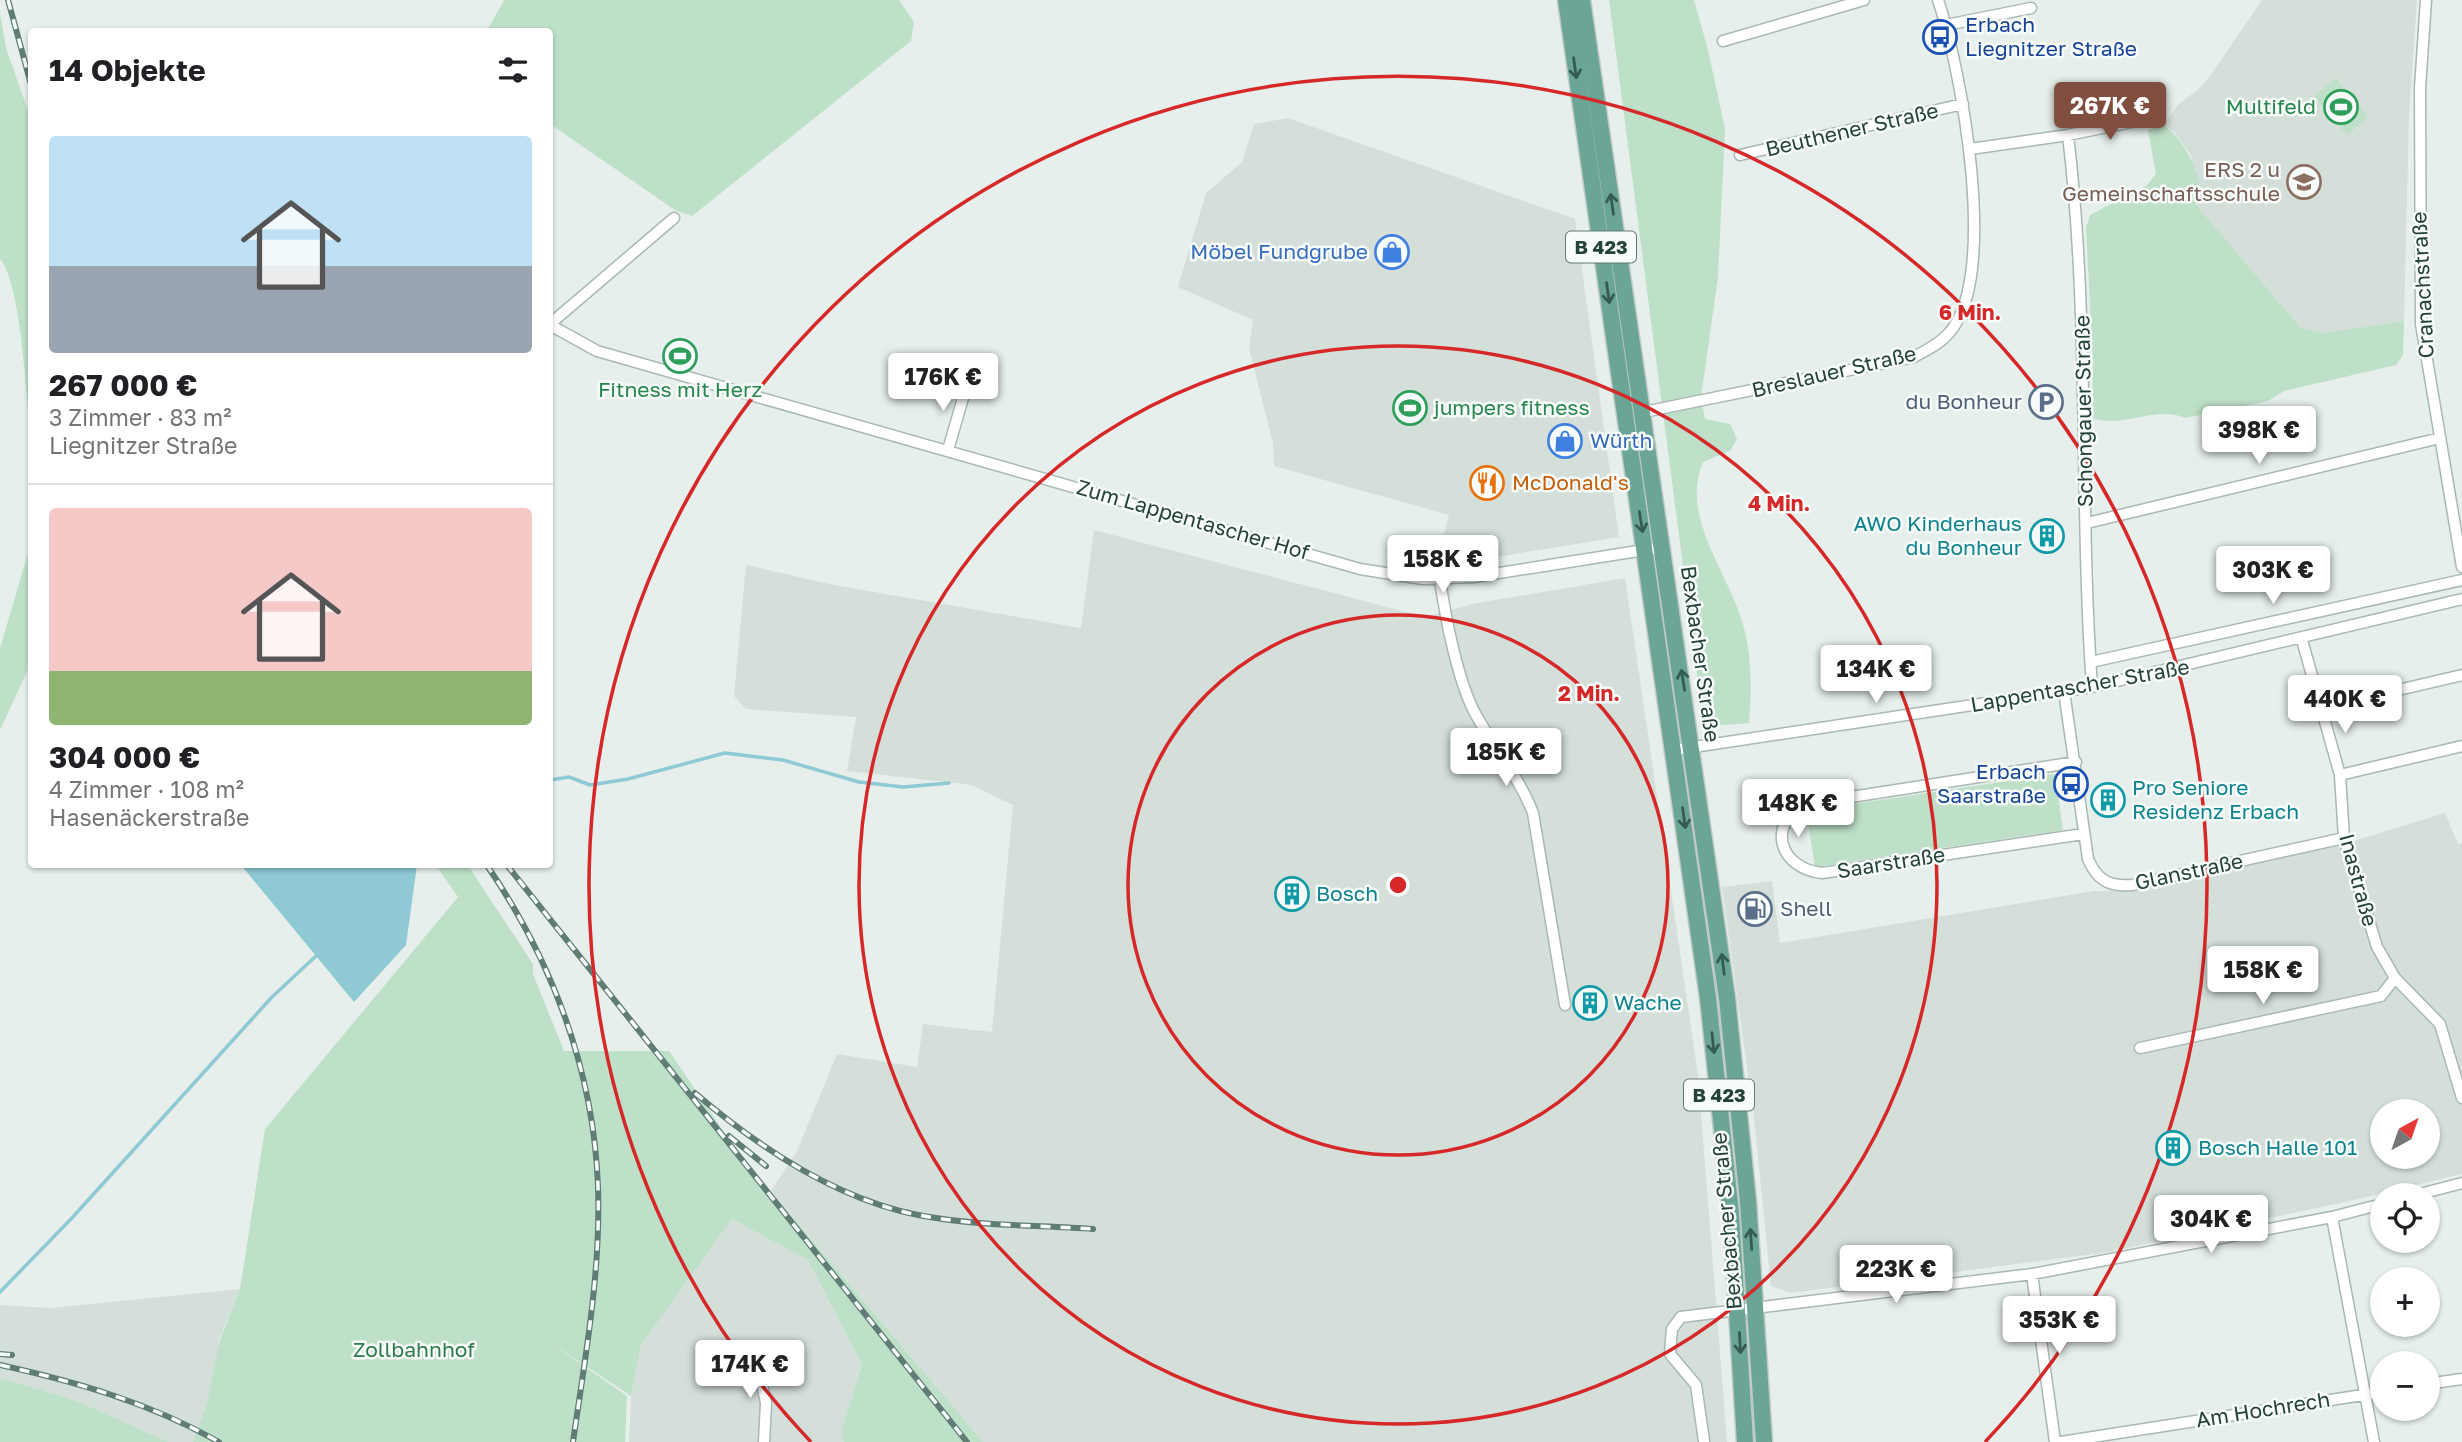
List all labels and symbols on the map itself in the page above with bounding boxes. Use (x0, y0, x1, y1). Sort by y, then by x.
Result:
place label: Erbach Liegnitzer Straße (1965, 11, 2137, 61)
bus stop icon: Erbach Liegnitzer Straße (1921, 18, 1959, 56)
one-way arrow (1569, 56, 1582, 78)
pin: 267K € (2053, 82, 2167, 142)
sports icon: Multifeld (2322, 88, 2360, 126)
place label: Multifeld (2226, 93, 2316, 119)
street label: Beuthener Straße (1763, 96, 1941, 162)
place label: ERS 2 u Gemeinschaftsschule (2062, 156, 2280, 206)
school or university icon: ERS 2 u Gemeinschaftsschule (2285, 163, 2323, 201)
one-way arrow (1605, 193, 1618, 216)
street label: Cranachstraße (2405, 211, 2439, 359)
road number: B 423 (1566, 232, 1636, 262)
shop icon: Möbel Fundgrube (1373, 233, 1411, 271)
place label: Möbel Fundgrube (1190, 238, 1368, 264)
one-way arrow (1602, 281, 1615, 304)
text: 6 Min. (1939, 299, 2001, 325)
street label: Schongauer Straße (2068, 315, 2098, 507)
sports icon: Fitness mit Herz (661, 337, 699, 375)
street label: Breslauer Straße (1749, 339, 1919, 403)
pin: 176K € (886, 354, 1000, 413)
place label: Fitness mit Herz (598, 376, 762, 402)
parking icon: du Bonheur (2027, 383, 2065, 421)
place label: du Bonheur (1906, 388, 2022, 414)
sports icon: jumpers fitness (1391, 389, 1429, 427)
place label: jumpers fitness (1433, 394, 1590, 420)
pin: 398K € (2202, 406, 2316, 466)
shop icon: Würth (1546, 422, 1584, 460)
place label: Würth (1590, 427, 1652, 453)
restaurant icon: McDonald's (1468, 464, 1506, 502)
place label: McDonald's (1512, 469, 1629, 495)
street label: Zum Lappentascher Hof (1074, 473, 1313, 565)
text: 4 Min. (1748, 490, 1810, 516)
one-way arrow (1635, 510, 1648, 533)
place label: AWO Kinderhaus du Bonheur (1854, 510, 2022, 560)
building icon: AWO Kinderhaus du Bonheur (2028, 517, 2066, 555)
pin: 158K € (1386, 536, 1500, 595)
pin: 303K € (2216, 546, 2330, 606)
street label: Bexbacher Straße (1676, 564, 1726, 744)
pin: 134K € (1819, 646, 1933, 705)
street label: Lappentascher Straße (1968, 653, 2191, 717)
one-way arrow (1676, 669, 1689, 692)
pin: 440K € (2288, 676, 2402, 735)
text: 2 Min. (1558, 680, 1620, 706)
pin: 185K € (1449, 728, 1563, 788)
place label: Erbach Saarstraße (1937, 758, 2046, 808)
bus stop icon: Erbach Saarstraße (2052, 765, 2090, 803)
place label: Pro Seniore Residenz Erbach (2132, 774, 2299, 824)
pin: 148K € (1741, 780, 1855, 839)
building icon: Pro Seniore Residenz Erbach (2089, 781, 2127, 819)
one-way arrow (1678, 806, 1691, 829)
street label: Inastraße (2334, 830, 2384, 929)
street label: Saarstraße (1835, 841, 1947, 883)
street label: Glanstraße (2132, 847, 2245, 895)
centre of rings (1386, 873, 1410, 897)
building icon: Bosch (1273, 875, 1311, 913)
place label: Bosch (1316, 880, 1378, 906)
fuel station icon: Shell (1736, 890, 1774, 928)
place label: Shell (1780, 895, 1832, 921)
pin: 158K € (2206, 946, 2320, 1006)
one-way arrow (1716, 953, 1729, 976)
building icon: Wache (1571, 984, 1609, 1022)
place label: Wache (1614, 989, 1682, 1015)
one-way arrow (1707, 1031, 1720, 1054)
road number: B 423 (1684, 1079, 1754, 1110)
north arrow (2370, 1099, 2440, 1169)
building icon: Bosch Halle 101 (2154, 1129, 2192, 1167)
street label: Bexbacher Straße (1705, 1131, 1747, 1311)
place label: Bosch Halle 101 (2198, 1134, 2357, 1160)
pin: 304K € (2154, 1196, 2268, 1255)
one-way arrow (1744, 1228, 1757, 1251)
pin: 223K € (1839, 1246, 1953, 1305)
pin: 353K € (2002, 1296, 2116, 1356)
one-way arrow (1734, 1331, 1747, 1354)
park label: Zollbahnhof (353, 1336, 475, 1362)
pin: 174K € (693, 1340, 807, 1400)
street label: Am Hochrech (2194, 1386, 2332, 1432)

